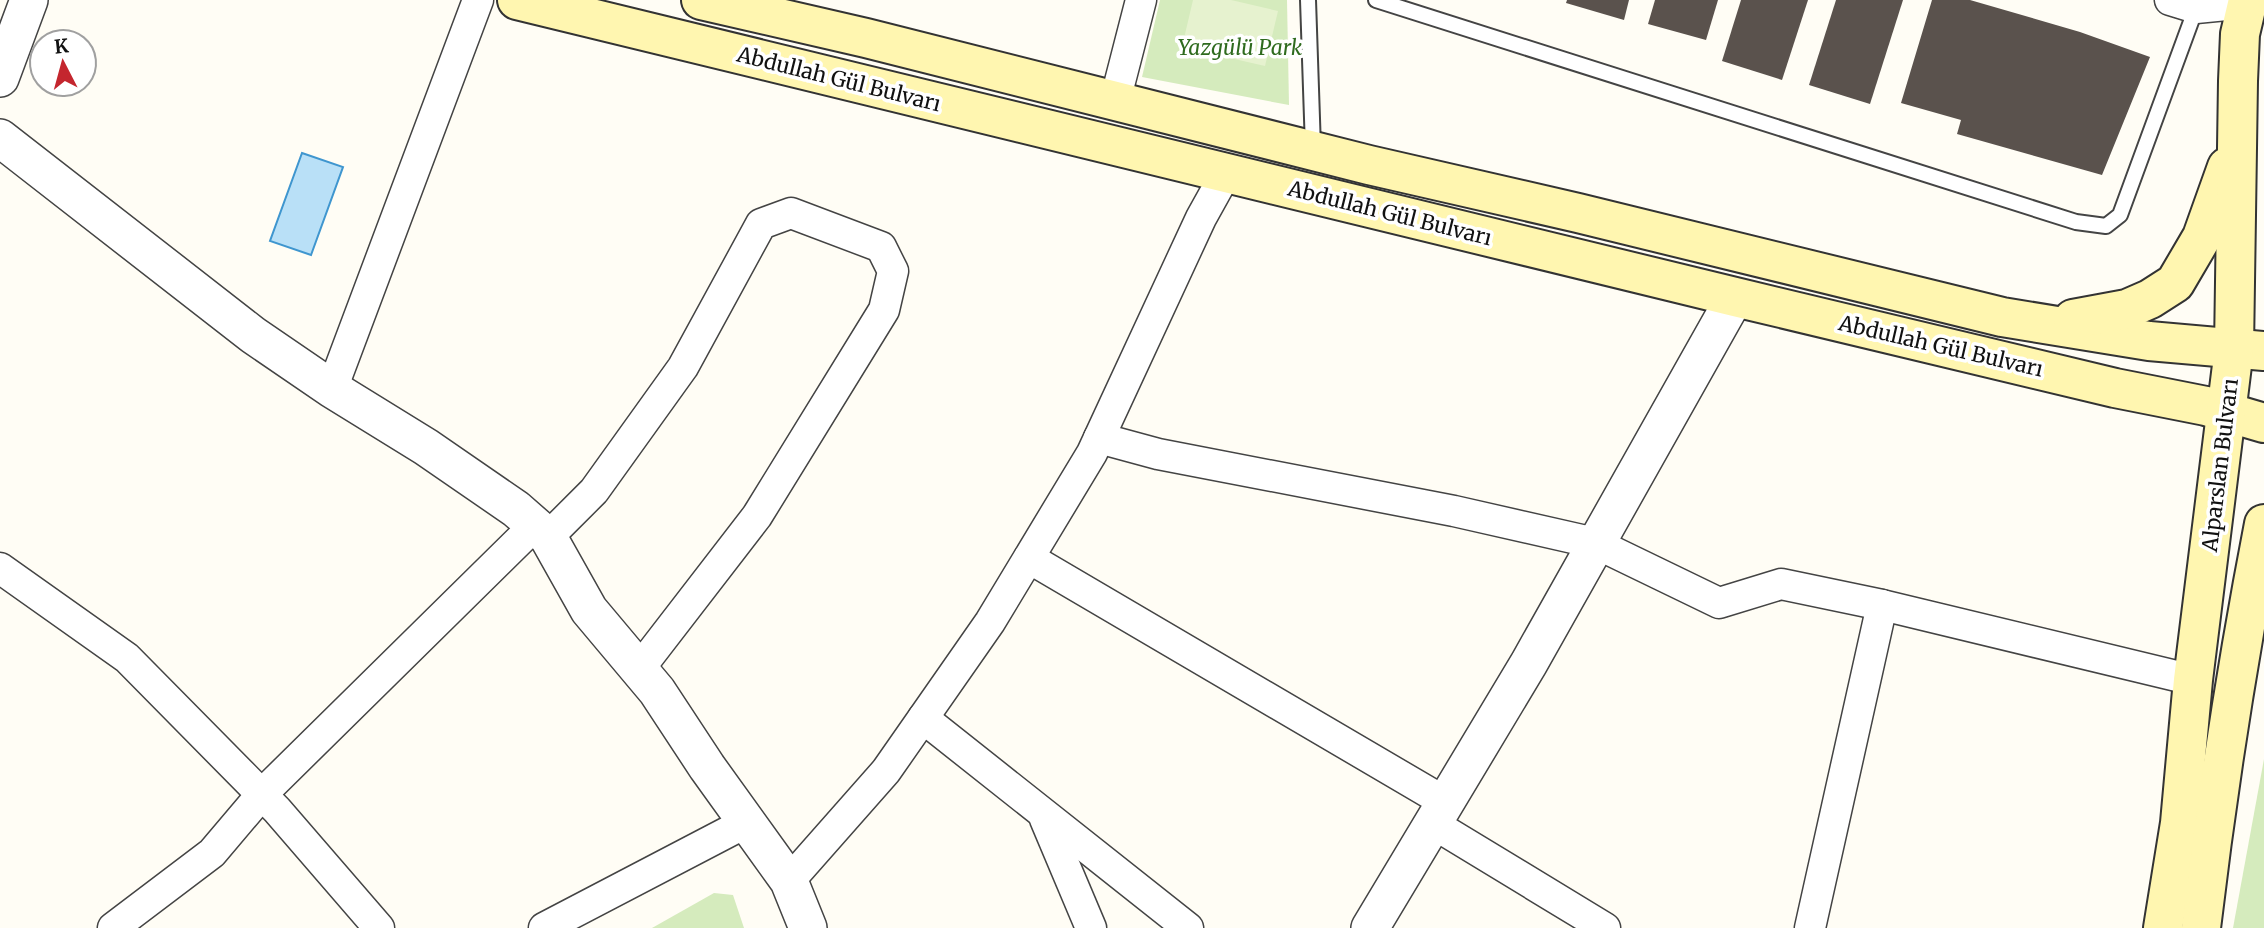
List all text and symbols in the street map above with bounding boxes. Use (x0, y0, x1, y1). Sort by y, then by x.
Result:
north arrow (28, 28, 98, 98)
text: K (53, 33, 70, 59)
park label: Yazgülü Park (1178, 34, 1303, 61)
street label: Abdullah Gül Bulvarı (733, 40, 944, 117)
street label: Abdullah Gül Bulvarı (1284, 174, 1495, 251)
street label: Abdullah Gül Bulvarı (1835, 309, 2046, 383)
street label: Alparslan Bulvarı (2196, 377, 2244, 554)

